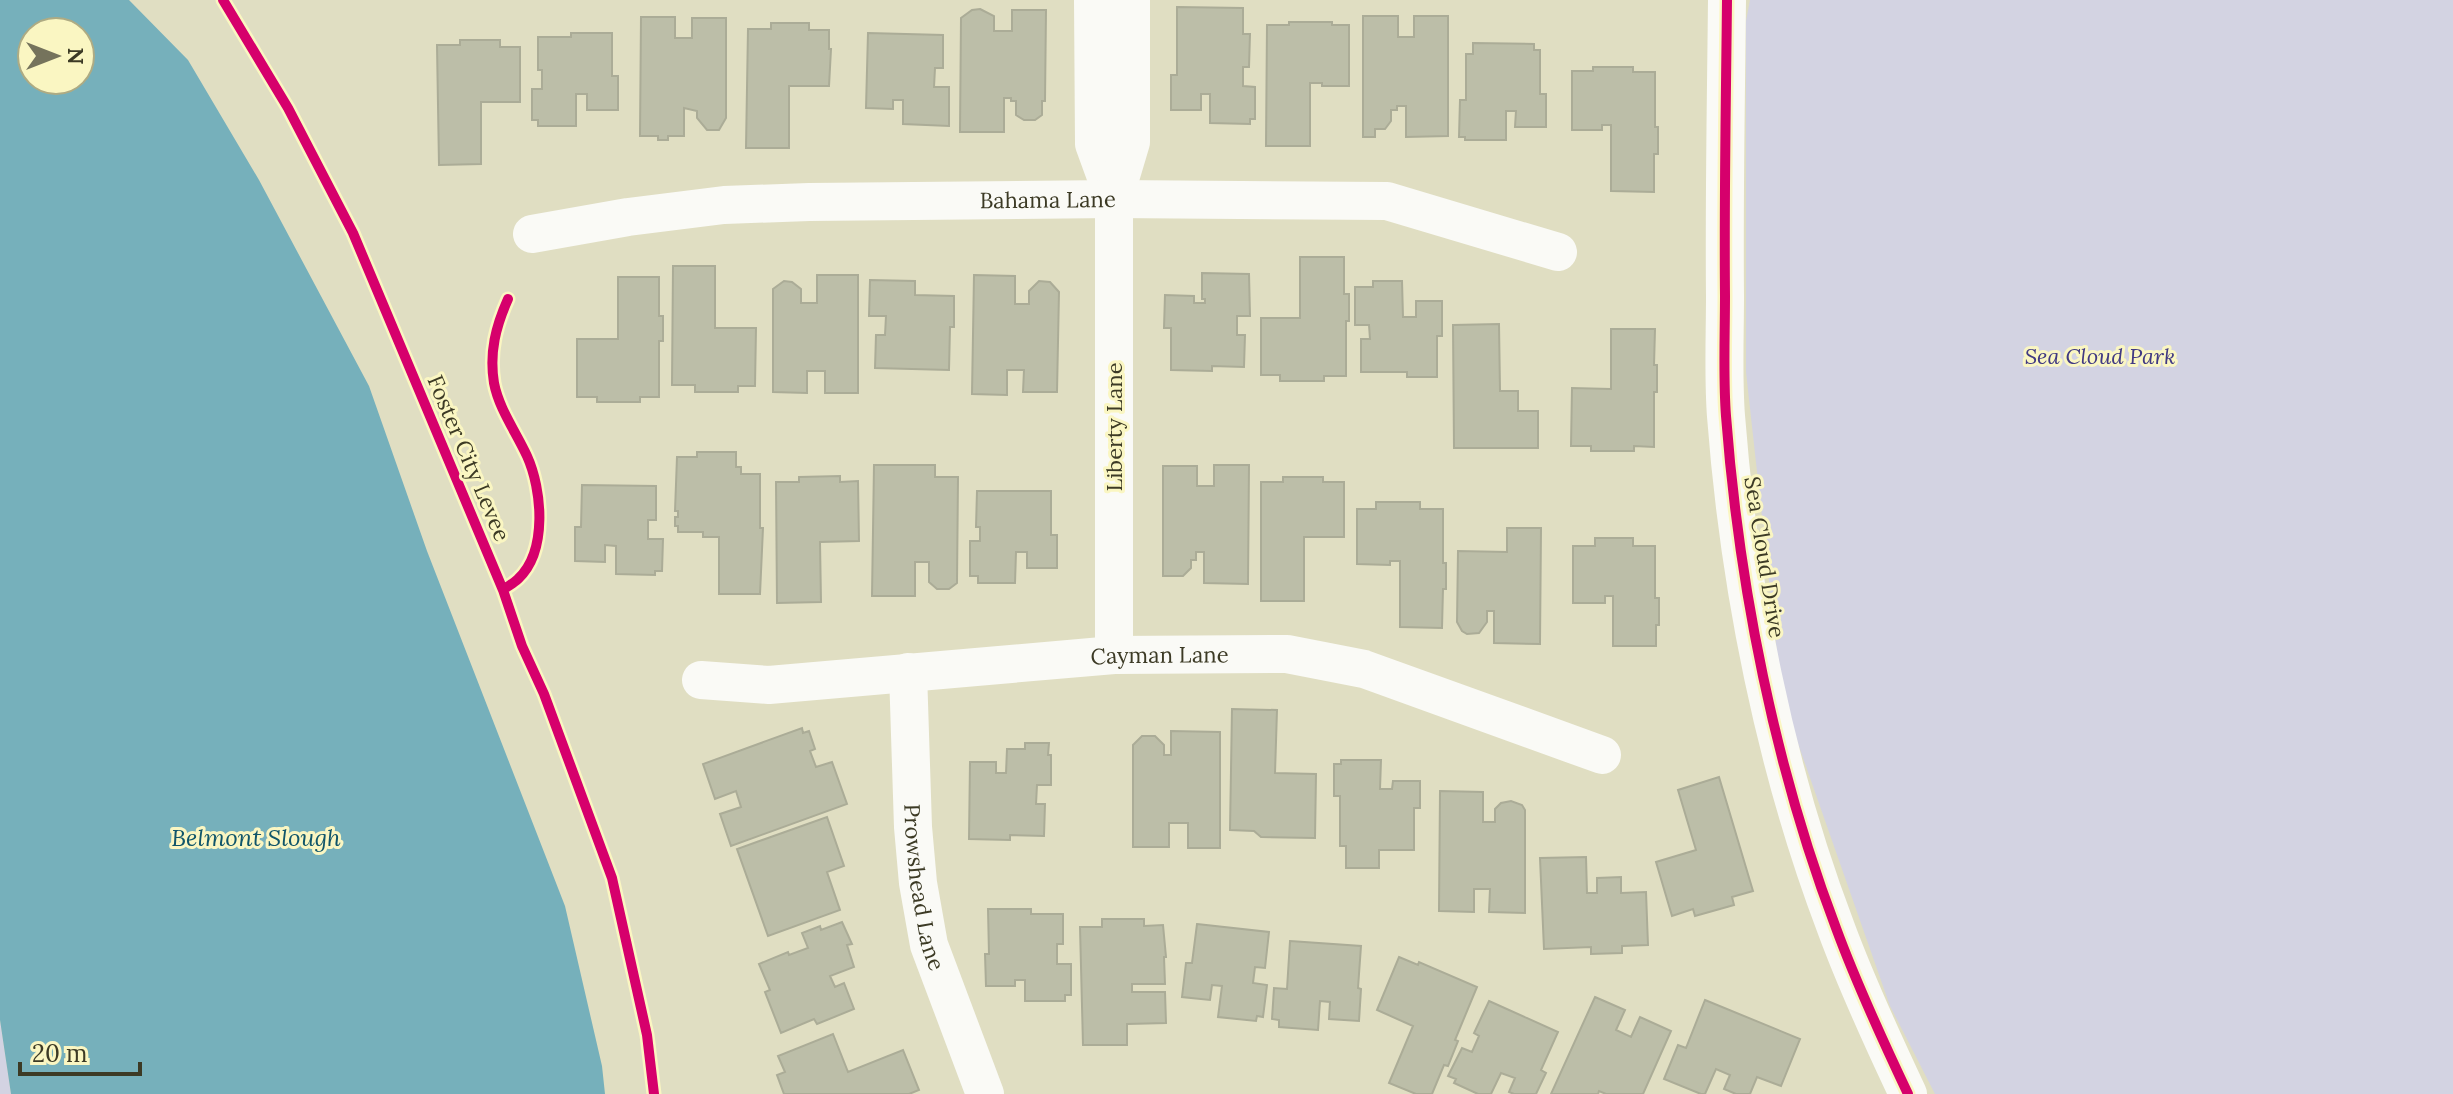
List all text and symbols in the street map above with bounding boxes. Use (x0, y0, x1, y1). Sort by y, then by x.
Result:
north arrow (16, 16, 96, 96)
text: N (62, 47, 90, 65)
street label: Bahama Lane (979, 185, 1116, 214)
park label: Sea Cloud Park (2025, 342, 2175, 370)
street label: Liberty Lane (1100, 362, 1128, 492)
street label: Foster City Levee (421, 371, 517, 545)
street label: Sea Cloud Drive (1738, 474, 1792, 640)
street label: Cayman Lane (1089, 640, 1229, 671)
street label: Prowshead Lane (898, 803, 951, 974)
water label: Belmont Slough (171, 822, 341, 853)
scale bar (20, 1026, 140, 1076)
text: 20 m (32, 1038, 88, 1069)

